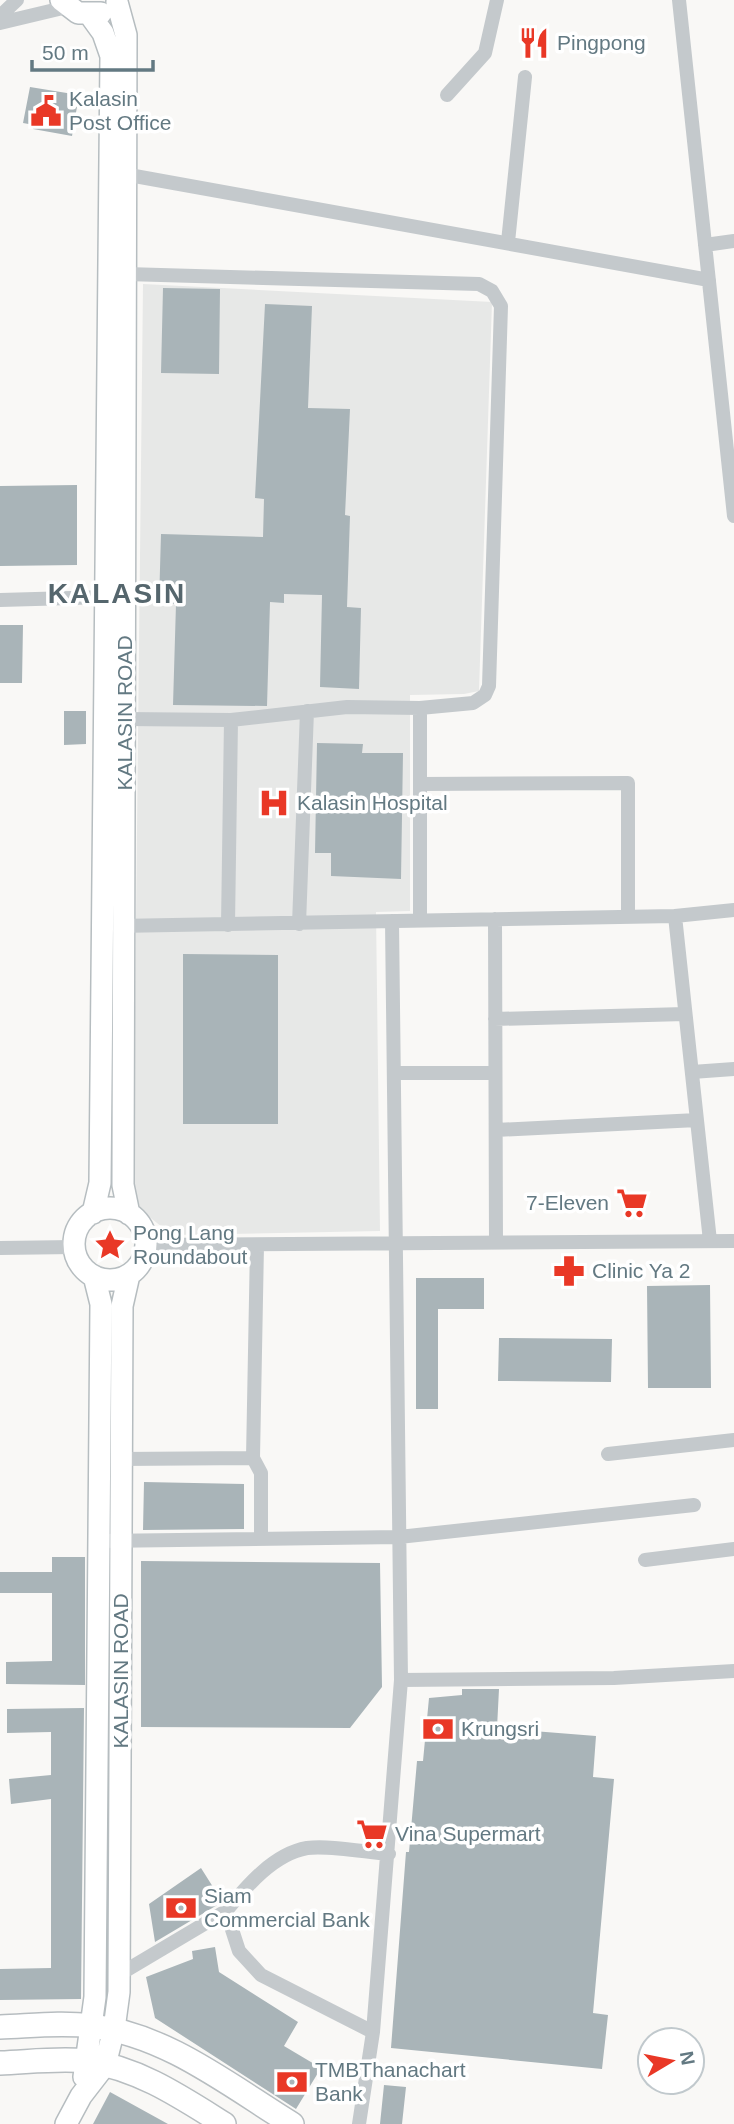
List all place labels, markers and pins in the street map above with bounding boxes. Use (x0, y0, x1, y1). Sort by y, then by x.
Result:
restaurant icon: Pingpong (517, 26, 551, 60)
place label: Pingpong (557, 31, 646, 54)
place label: Kalasin Post Office (69, 87, 171, 134)
public building icon: Kalasin Post Office (29, 94, 63, 128)
hospital icon: Kalasin Hospital (257, 786, 291, 820)
place label: Kalasin Hospital (297, 791, 448, 814)
supermarket icon: 7-Eleven (615, 1186, 649, 1220)
place label: 7-Eleven (526, 1191, 609, 1214)
place label: Pong Lang Roundabout (133, 1221, 248, 1268)
place icon: Pong Lang Roundabout (93, 1228, 127, 1262)
pharmacy icon: Clinic Ya 2 (552, 1254, 586, 1288)
place label: Clinic Ya 2 (592, 1259, 690, 1282)
bank icon: Krungsri (421, 1712, 455, 1746)
place label: Krungsri (461, 1717, 539, 1740)
supermarket icon: Vina Supermart (355, 1817, 389, 1851)
place label: Vina Supermart (395, 1822, 541, 1845)
place label: Siam Commercial Bank (204, 1884, 370, 1931)
bank icon: Siam Commercial Bank (164, 1891, 198, 1925)
place label: TMBThanachart Bank (315, 2058, 466, 2105)
bank icon: TMBThanachart Bank (275, 2065, 309, 2099)

